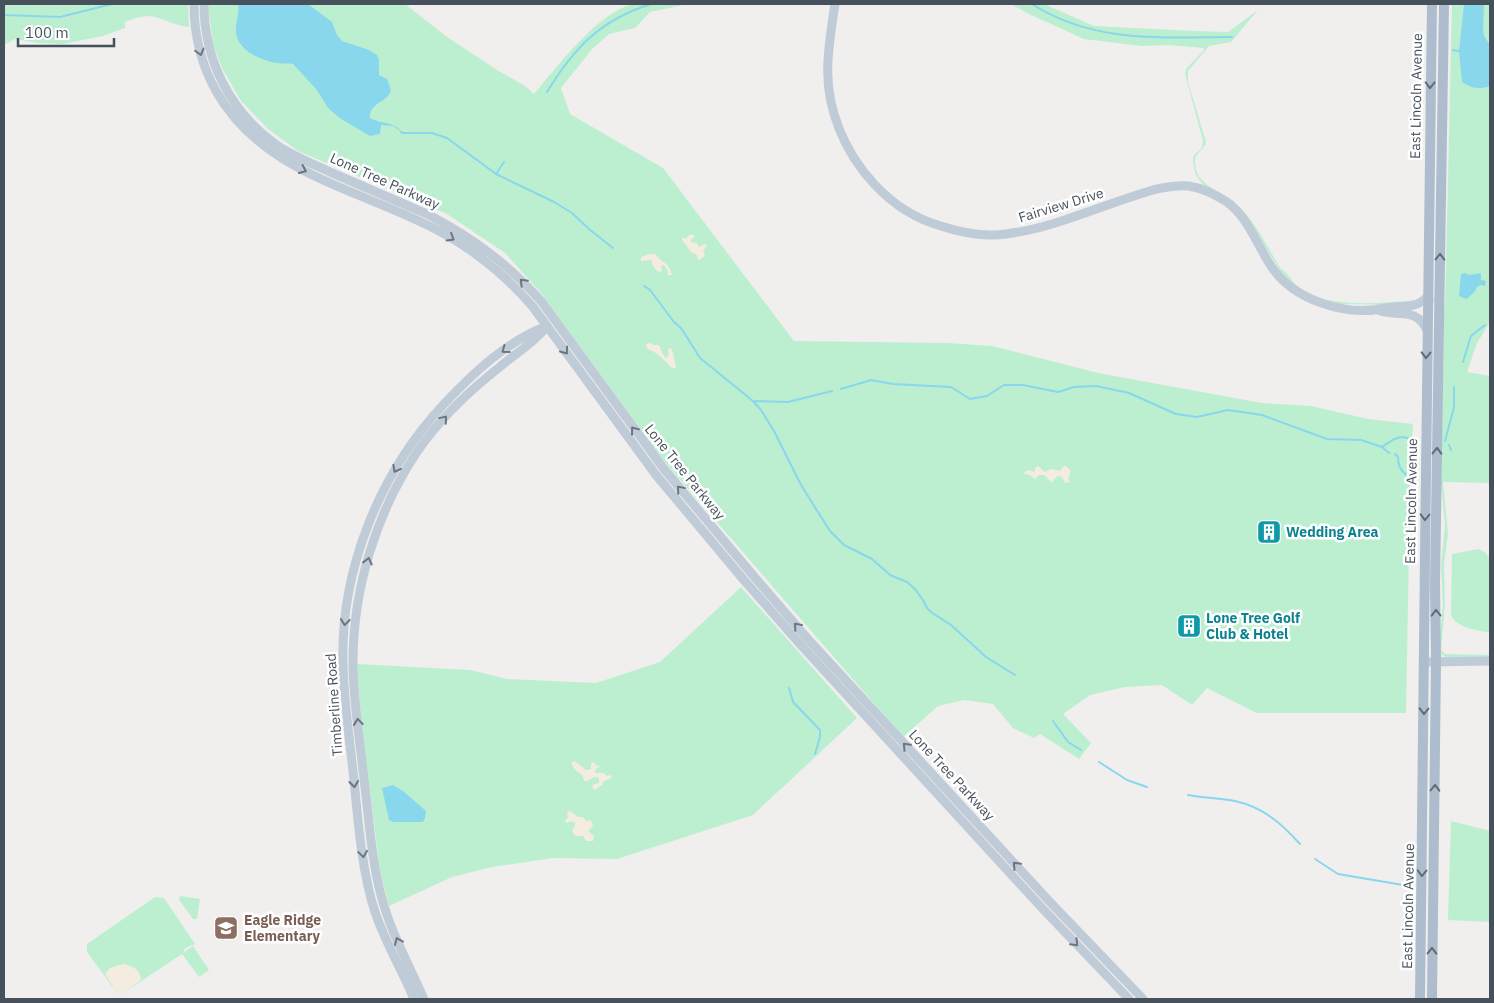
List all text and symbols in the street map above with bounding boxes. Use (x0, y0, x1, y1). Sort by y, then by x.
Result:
scale bar (18, 15, 114, 47)
text: 100 m (25, 23, 69, 42)
street label: East Lincoln Avenue (1406, 33, 1426, 159)
one-way arrow (194, 47, 205, 56)
one-way arrow (1425, 81, 1435, 89)
street label: Lone Tree Parkway (327, 149, 443, 213)
one-way arrow (298, 164, 307, 175)
street label: Fairview Drive (1016, 183, 1106, 226)
one-way arrow (445, 232, 454, 242)
one-way arrow (1435, 253, 1445, 260)
one-way arrow (520, 279, 529, 288)
one-way arrow (501, 344, 511, 353)
one-way arrow (559, 345, 568, 355)
one-way arrow (1421, 352, 1431, 360)
one-way arrow (438, 415, 447, 424)
street label: Lone Tree Parkway (641, 420, 729, 524)
one-way arrow (632, 427, 640, 436)
street label: East Lincoln Avenue (1401, 438, 1421, 564)
one-way arrow (1432, 446, 1442, 454)
one-way arrow (392, 463, 402, 472)
one-way arrow (676, 485, 685, 494)
one-way arrow (1420, 513, 1431, 521)
building icon: Wedding Area (1256, 519, 1282, 545)
place label: Wedding Area (1286, 523, 1379, 541)
one-way arrow (362, 556, 373, 565)
place label: Lone Tree Golf Club & Hotel (1206, 609, 1300, 643)
one-way arrow (1431, 609, 1441, 616)
building icon: Lone Tree Golf Club & Hotel (1176, 613, 1202, 639)
one-way arrow (340, 618, 351, 626)
one-way arrow (793, 622, 802, 631)
street label: Timberline Road (321, 653, 347, 757)
one-way arrow (1419, 707, 1429, 715)
one-way arrow (353, 717, 364, 725)
street label: Lone Tree Parkway (905, 726, 999, 824)
one-way arrow (903, 742, 912, 751)
one-way arrow (348, 780, 359, 788)
one-way arrow (1429, 784, 1440, 792)
street label: East Lincoln Avenue (1398, 843, 1418, 969)
one-way arrow (358, 850, 368, 859)
one-way arrow (1013, 862, 1022, 871)
one-way arrow (1417, 870, 1427, 877)
place label: Eagle Ridge Elementary (244, 911, 321, 945)
school or university icon: Eagle Ridge Elementary (213, 915, 239, 941)
one-way arrow (393, 937, 404, 946)
one-way arrow (1069, 938, 1078, 947)
one-way arrow (1427, 946, 1437, 954)

